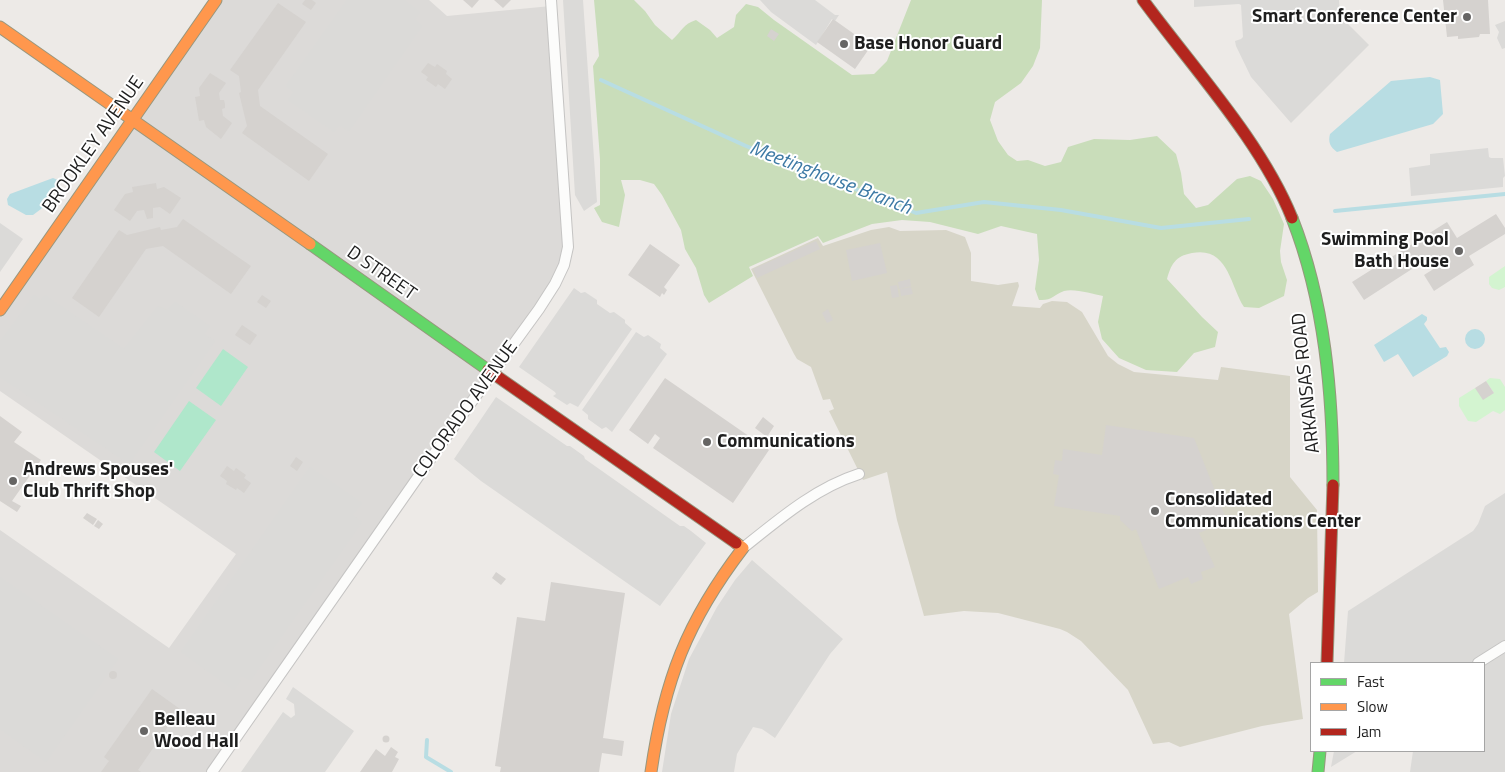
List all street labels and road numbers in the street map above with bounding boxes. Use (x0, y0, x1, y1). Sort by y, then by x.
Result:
street label: BROOKLEY AVENUE (38, 72, 150, 218)
street label: D STREET (342, 242, 420, 306)
street label: ARKANSAS ROAD (1288, 312, 1326, 454)
street label: COLORADO AVENUE (409, 337, 523, 483)

